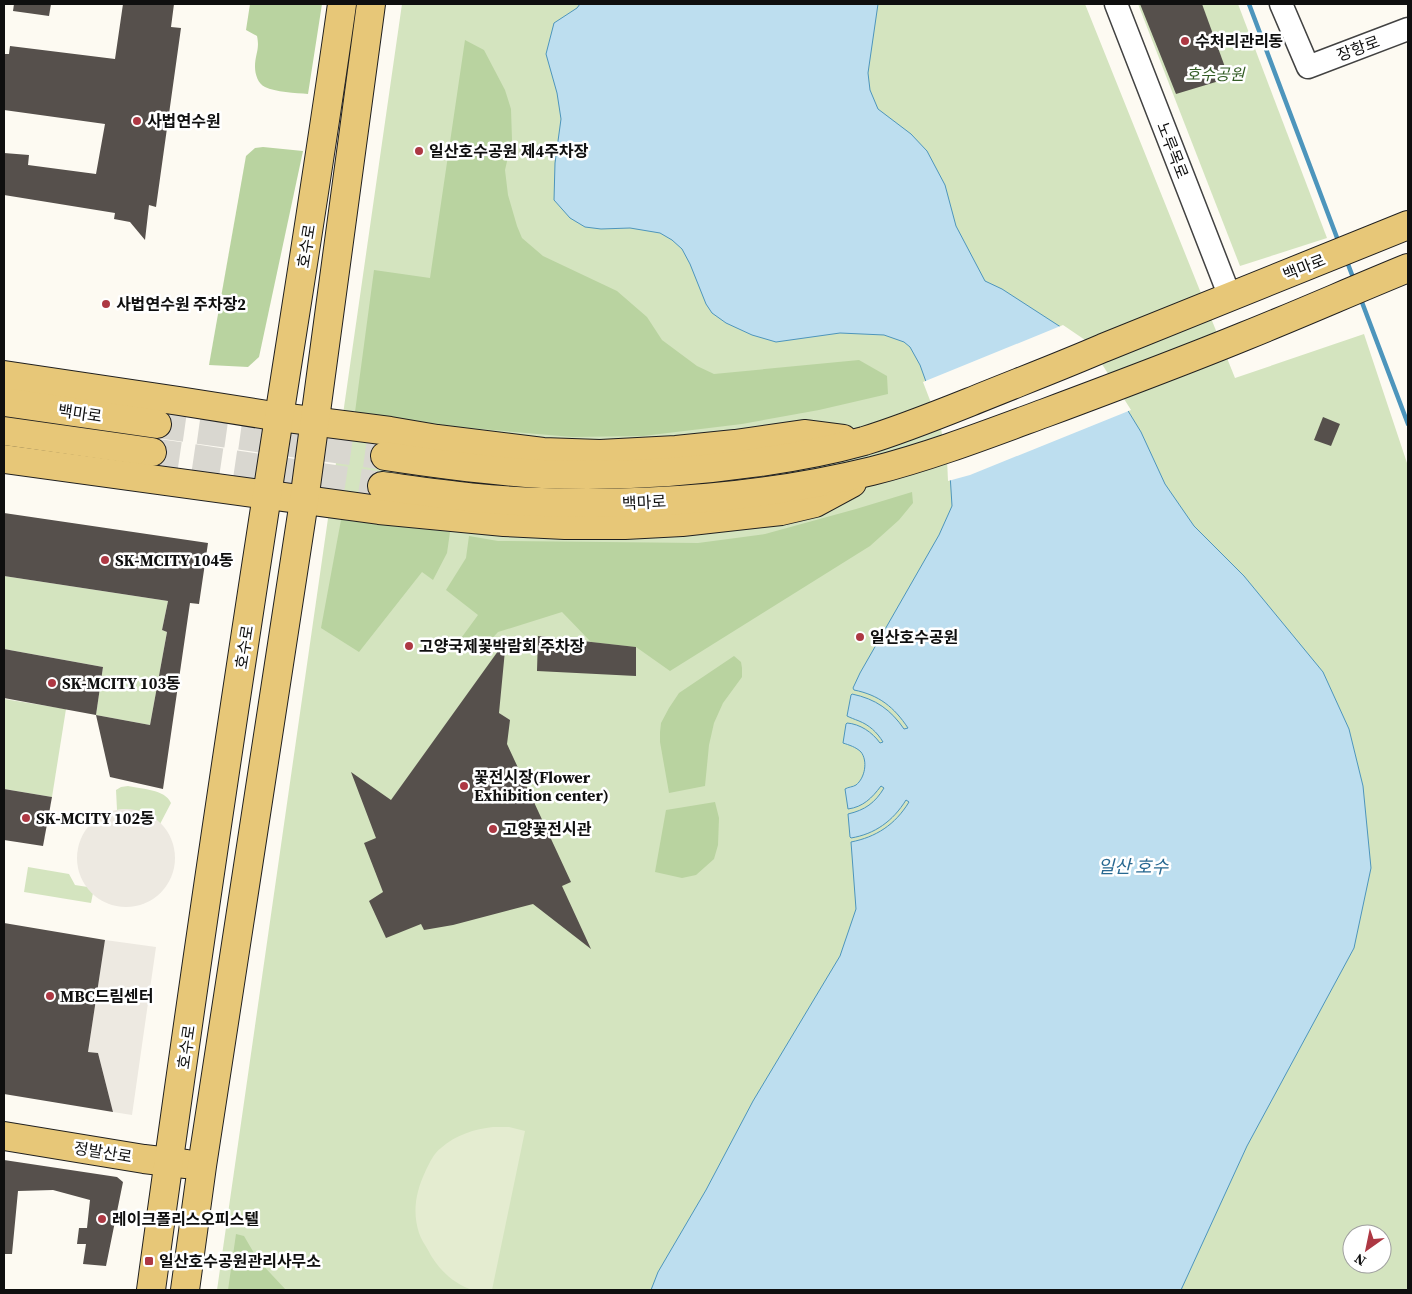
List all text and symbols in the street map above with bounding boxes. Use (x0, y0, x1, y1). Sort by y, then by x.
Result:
place label: 수처리관리동 (1195, 30, 1283, 52)
street label: 장항로 (1333, 30, 1383, 66)
marker: 수처리관리동 (1179, 35, 1191, 47)
park label: 호수공원 (1186, 63, 1246, 85)
place label: 사법연수원 (147, 110, 221, 132)
marker: 사법연수원 (131, 115, 143, 127)
street label: 노루목로 (1152, 119, 1194, 182)
place label: 일산호수공원 제4주차장 (429, 140, 589, 162)
marker: 일산호수공원 제4주차장 (413, 145, 425, 157)
street label: 호수로 (292, 222, 320, 270)
street label: 백마로 (1279, 248, 1329, 285)
place label: 사법연수원 주차장2 (116, 293, 246, 315)
marker: 사법연수원 주차장2 (100, 298, 112, 310)
street label: 백마로 (57, 399, 104, 427)
street label: 백마로 (621, 490, 667, 514)
place label: SK-MCITY 104동 (115, 549, 234, 571)
marker: SK-MCITY 104동 (99, 554, 111, 566)
street label: 호수로 (230, 623, 258, 671)
place label: 일산호수공원 (870, 626, 958, 648)
marker: 일산호수공원 (854, 631, 866, 643)
place label: 고양국제꽃박람회 주차장 (419, 635, 585, 657)
marker: 고양국제꽃박람회 주차장 (403, 640, 415, 652)
place label: SK-MCITY 103동 (62, 672, 181, 694)
marker: SK-MCITY 103동 (46, 677, 58, 689)
place label: 꽃전시장(Flower Exhibition center) (474, 766, 609, 806)
marker: 꽃전시장(Flower Exhibition center) (458, 780, 470, 792)
place label: SK-MCITY 102동 (36, 807, 155, 829)
marker: SK-MCITY 102동 (20, 812, 32, 824)
place label: 고양꽃전시관 (503, 818, 592, 840)
marker: 고양꽃전시관 (487, 823, 499, 835)
water label: 일산 호수 (1098, 854, 1170, 879)
place label: MBC드림센터 (60, 985, 154, 1007)
marker: MBC드림센터 (44, 990, 56, 1002)
street label: 호수로 (172, 1023, 200, 1070)
street label: 정발산로 (72, 1137, 134, 1168)
place label: 레이크폴리스오피스텔 (112, 1208, 259, 1230)
marker: 레이크폴리스오피스텔 (96, 1213, 108, 1225)
north arrow (1342, 1224, 1392, 1274)
text: N (1350, 1249, 1370, 1271)
place label: 일산호수공원관리사무소 (159, 1250, 321, 1272)
marker: 일산호수공원관리사무소 (143, 1255, 155, 1267)

